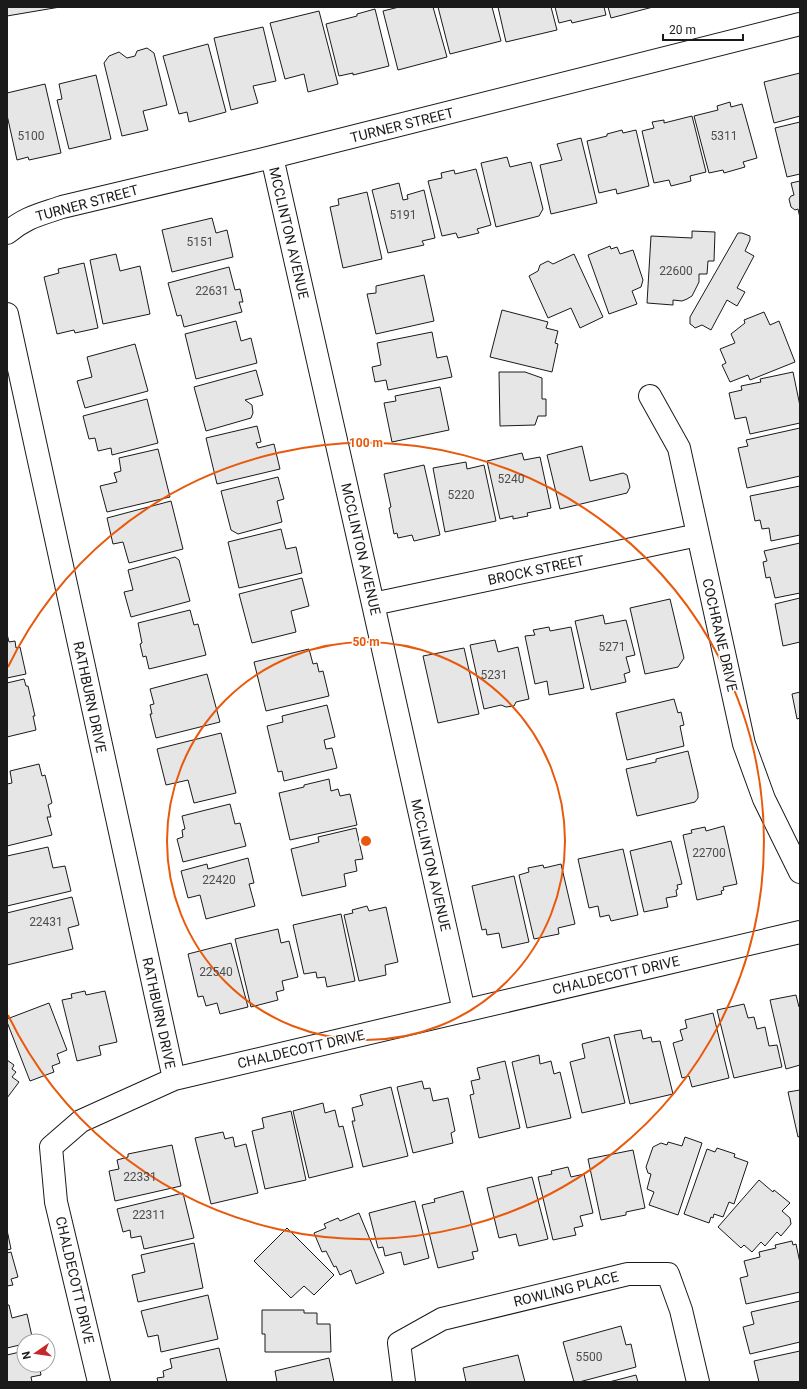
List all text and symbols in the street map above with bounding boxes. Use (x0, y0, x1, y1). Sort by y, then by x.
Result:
scale bar (663, 16, 743, 42)
text: 20 m (669, 23, 696, 37)
street label: TURNER STREET (349, 104, 456, 146)
house number: 5100 (18, 129, 45, 143)
house number: 5311 (711, 129, 737, 143)
street label: MCCLINTON AVENUE (266, 165, 312, 301)
street label: TURNER STREET (34, 181, 141, 224)
house number: 5191 (390, 208, 416, 222)
house number: 5151 (187, 235, 213, 249)
house number: 22600 (659, 264, 693, 278)
house number: 22631 (195, 284, 229, 298)
text: 100 m (349, 436, 383, 450)
house number: 5240 (498, 472, 525, 486)
street label: MCCLINTON AVENUE (338, 481, 384, 617)
house number: 5220 (448, 488, 475, 502)
street label: BROCK STREET (486, 552, 586, 588)
street label: COCHRANE DRIVE (699, 577, 741, 693)
text: 50 m (352, 635, 380, 649)
street label: RATHBURN DRIVE (70, 640, 110, 754)
house number: 5271 (599, 640, 625, 654)
house number: 5231 (481, 668, 507, 682)
street label: MCCLINTON AVENUE (408, 797, 454, 933)
centre of rings (359, 834, 373, 848)
house number: 22700 (692, 846, 726, 860)
house number: 22420 (202, 873, 236, 887)
house number: 22431 (29, 915, 63, 929)
street label: CHALDECOTT DRIVE (551, 953, 681, 997)
street label: RATHBURN DRIVE (139, 956, 179, 1070)
house number: 22540 (199, 965, 233, 979)
street label: CHALDECOTT DRIVE (236, 1027, 366, 1071)
house number: 22331 (123, 1170, 157, 1184)
house number: 22311 (132, 1208, 166, 1222)
street label: CHALDECOTT DRIVE (53, 1215, 97, 1345)
street label: ROWLING PLACE (512, 1268, 620, 1310)
north arrow (16, 1333, 56, 1373)
text: N (19, 1350, 34, 1360)
house number: 5500 (576, 1350, 603, 1364)

